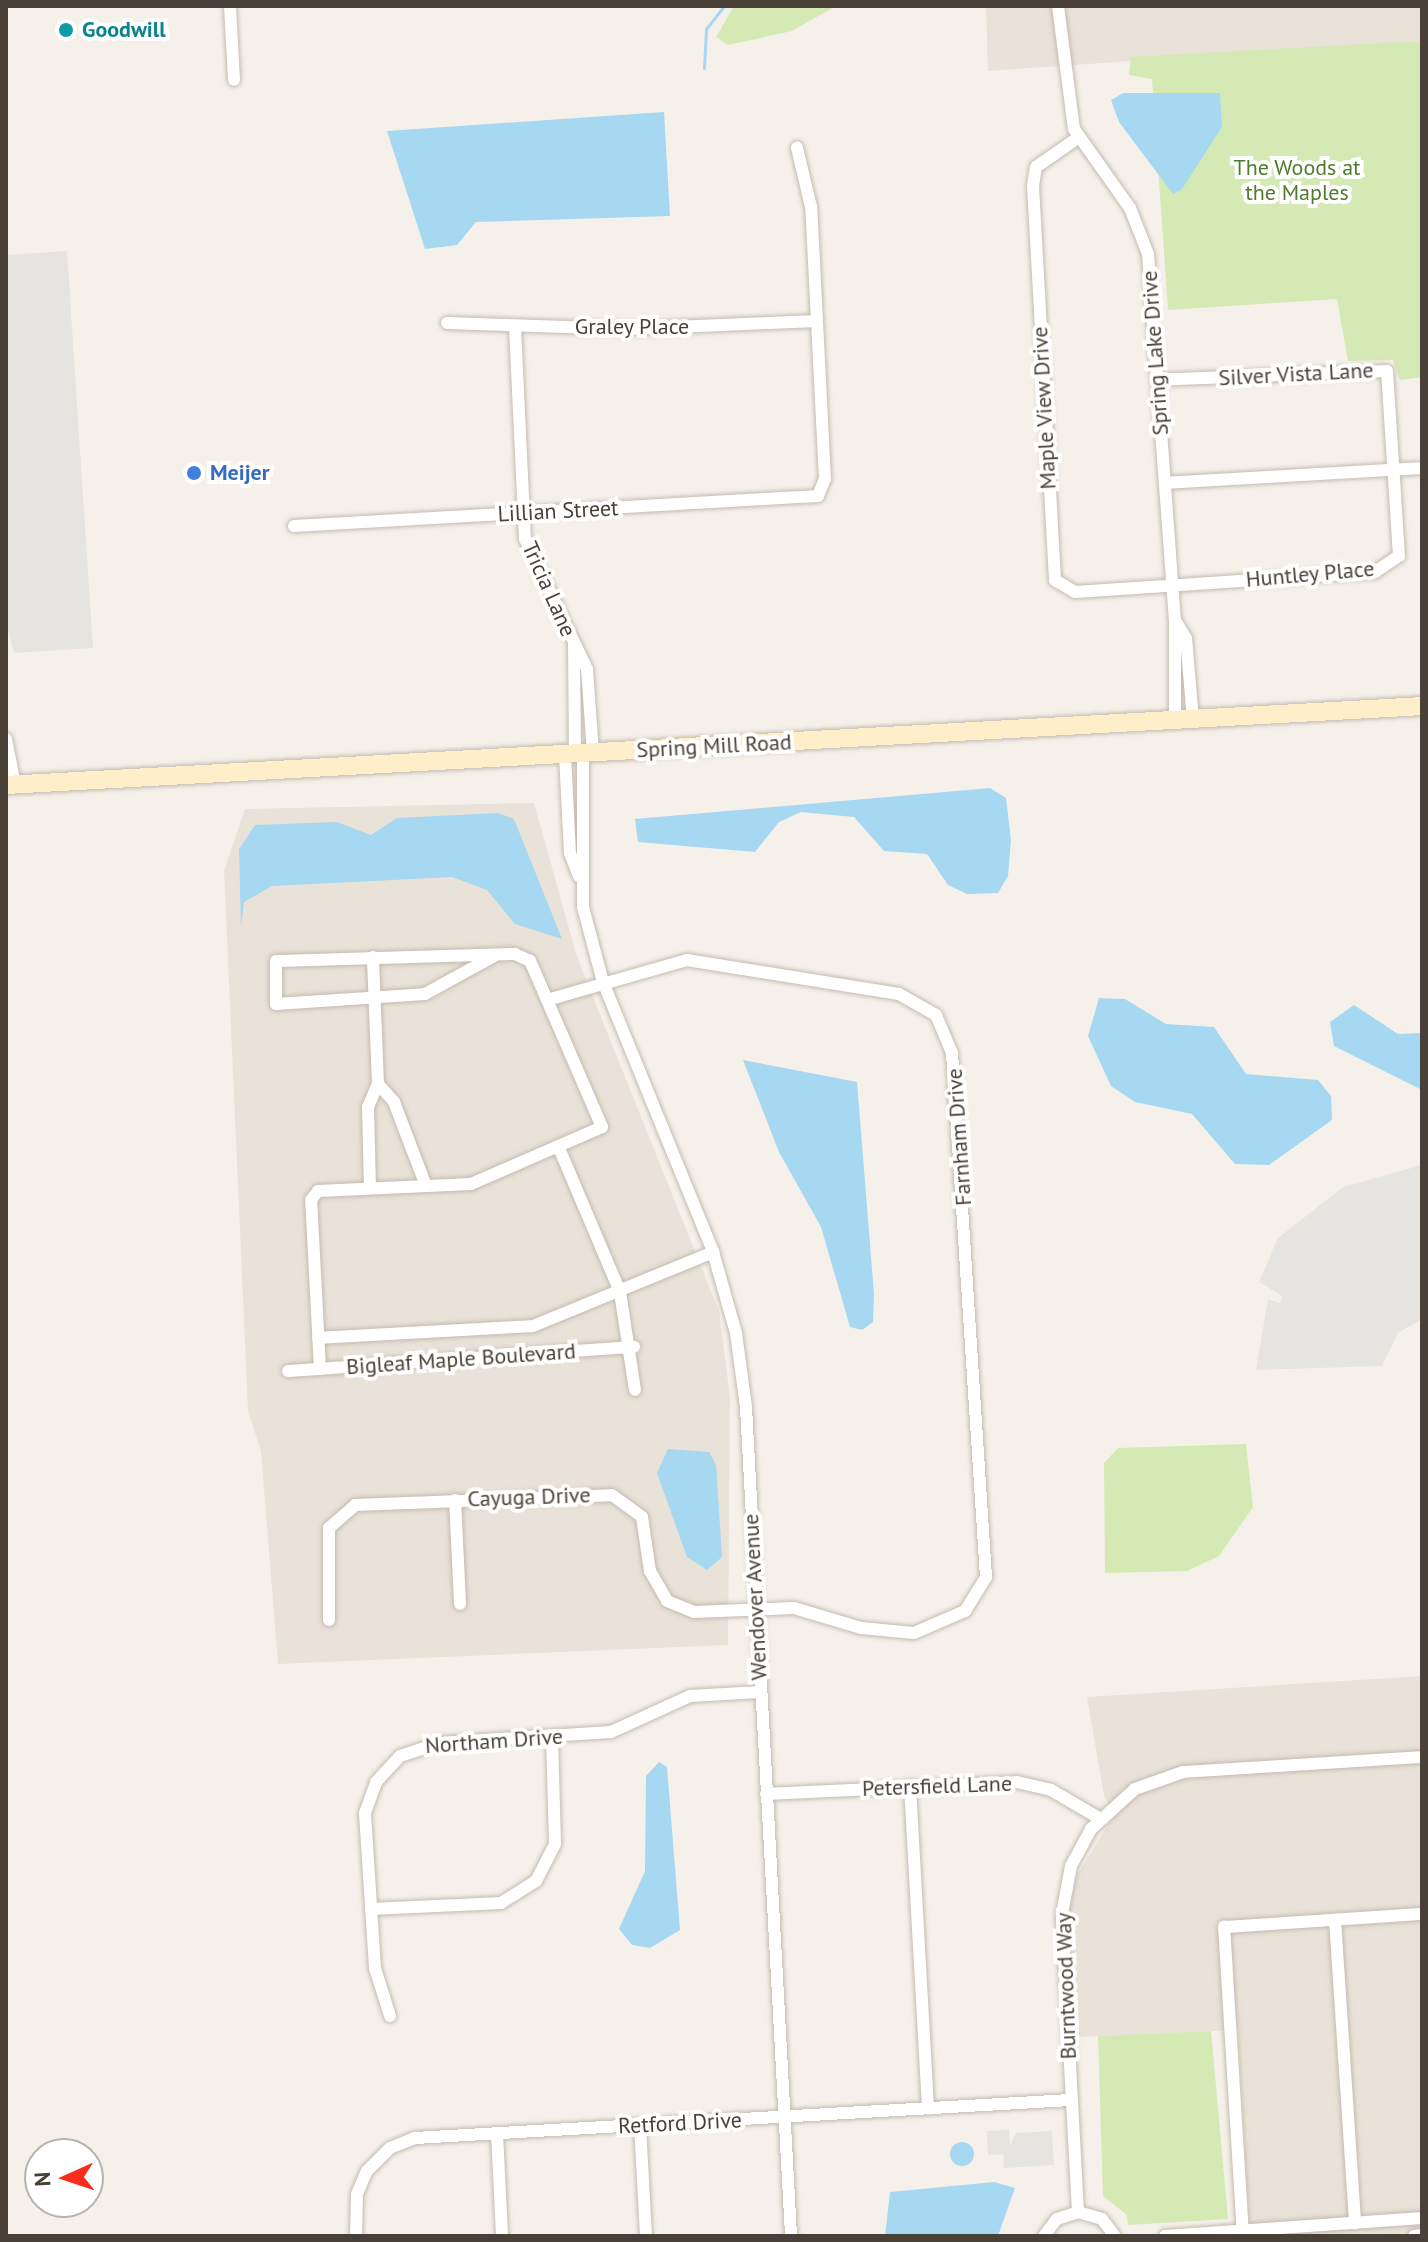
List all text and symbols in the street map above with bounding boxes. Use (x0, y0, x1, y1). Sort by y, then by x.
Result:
place label: Goodwill (82, 17, 166, 43)
marker: Goodwill (57, 21, 75, 39)
park label: The Woods at the Maples (1233, 154, 1361, 206)
street label: Spring Lake Drive (1136, 270, 1174, 436)
street label: Graley Place (574, 314, 690, 340)
street label: Maple View Drive (1027, 325, 1061, 491)
street label: Silver Vista Lane (1217, 357, 1375, 391)
place label: Meijer (210, 460, 269, 486)
marker: Meijer (185, 464, 203, 482)
street label: Lillian Street (497, 495, 619, 527)
street label: Tricia Lane (516, 538, 582, 640)
street label: Huntley Place (1244, 555, 1376, 593)
street label: Spring Mill Road (636, 729, 792, 763)
street label: Farnham Drive (941, 1067, 977, 1207)
street label: Bigleaf Maple Boulevard (345, 1338, 577, 1380)
street label: Cayuga Drive (467, 1482, 591, 1512)
street label: Wendover Avenue (737, 1513, 773, 1681)
street label: Northam Drive (424, 1723, 564, 1759)
street label: Petersfield Lane (862, 1770, 1012, 1802)
street label: Burntwood Way (1050, 1912, 1082, 2060)
street label: Retford Drive (618, 2107, 742, 2139)
north arrow (24, 2138, 104, 2218)
text: N (28, 2171, 56, 2187)

